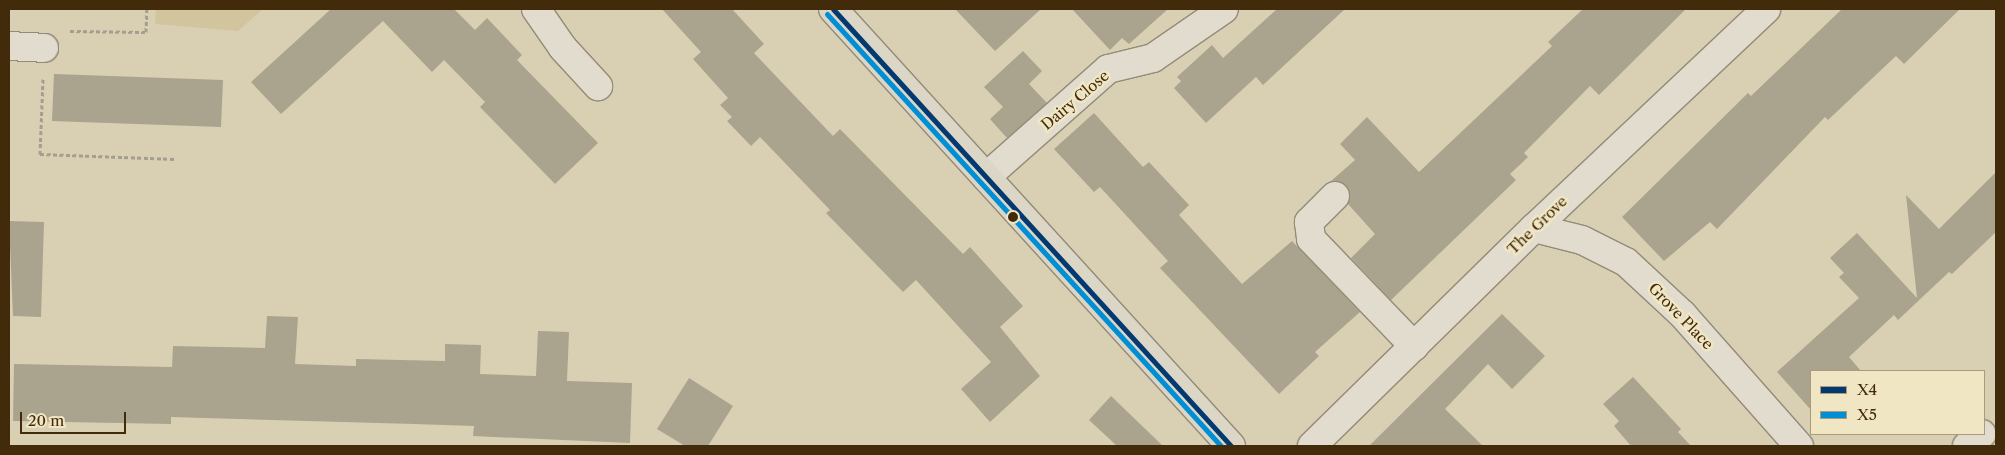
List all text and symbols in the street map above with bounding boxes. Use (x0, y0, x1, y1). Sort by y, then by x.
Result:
street label: Dairy Close (1037, 66, 1113, 134)
street label: The Grove (1503, 192, 1571, 258)
unlabelled marker (1008, 212, 1018, 222)
street label: Grove Place (1645, 279, 1717, 353)
legend (1810, 370, 1985, 435)
text: X4 (1857, 380, 1877, 399)
scale bar (22, 402, 129, 434)
text: X5 (1857, 405, 1877, 424)
text: 20 m (28, 411, 64, 430)

